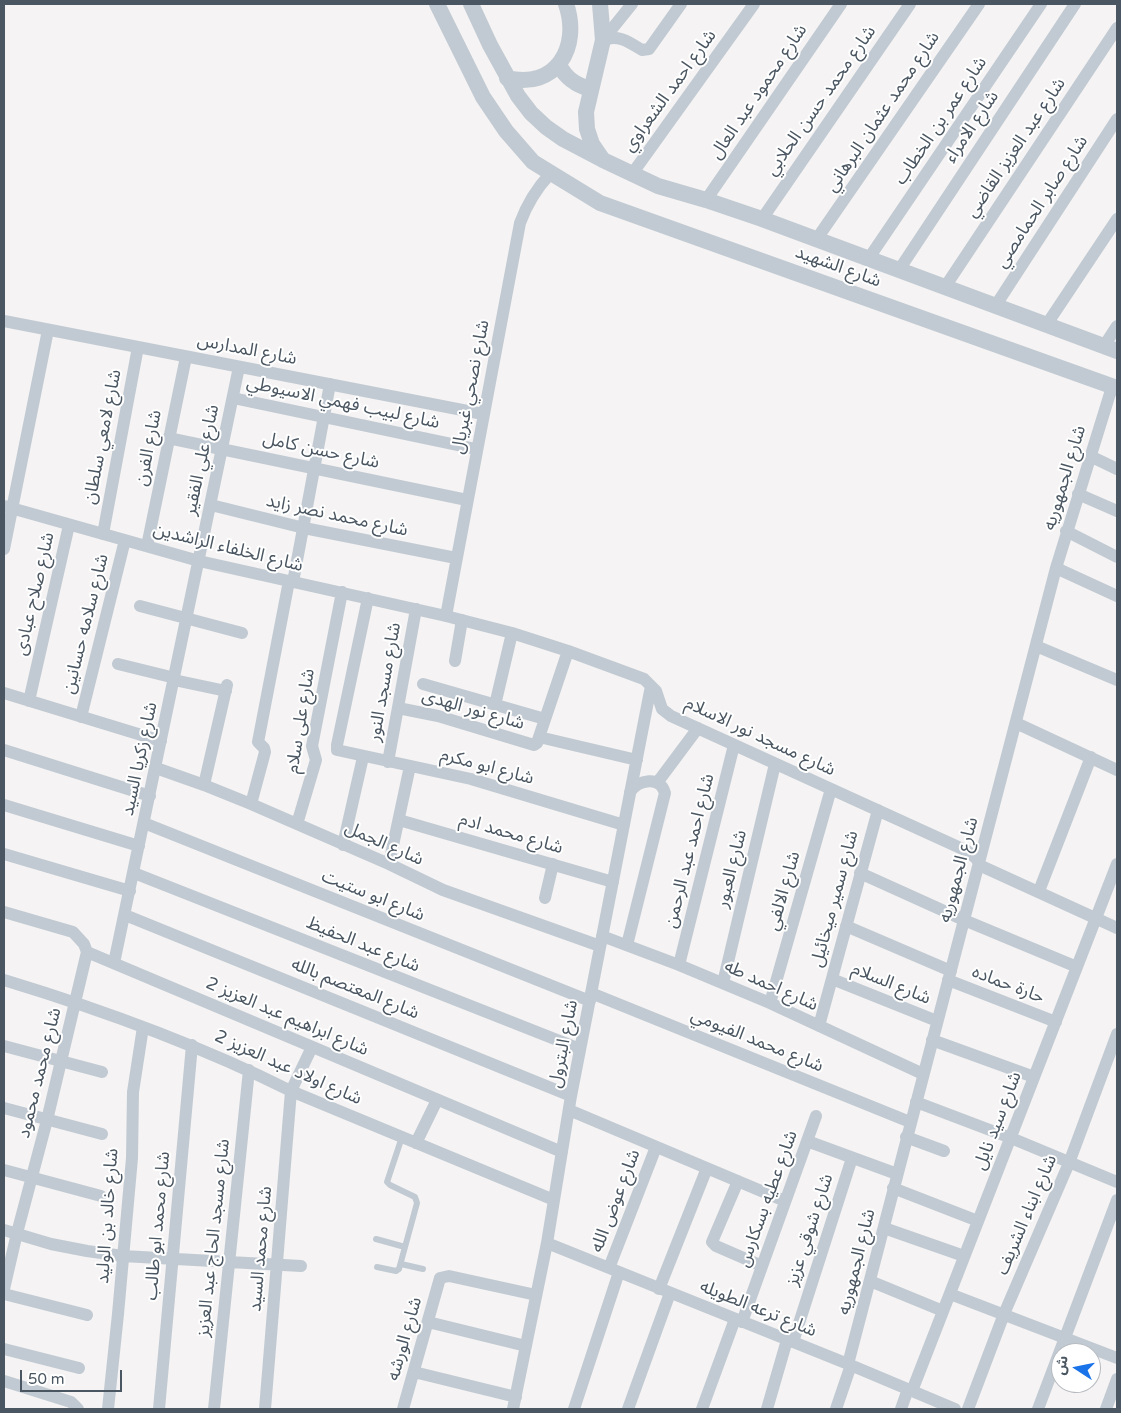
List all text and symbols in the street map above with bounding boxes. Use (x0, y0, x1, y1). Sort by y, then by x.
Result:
street label: شارع محمود عبد العال (706, 20, 812, 164)
street label: شارع محمد حسن الحلابي (761, 22, 881, 180)
street label: شارع احمد الشعراوي (618, 26, 722, 156)
street label: شارع محمد عثمان البرهاني (821, 28, 945, 196)
street label: شارع عمر بن الخطاب (890, 53, 992, 189)
street label: شارع عبد العزيز القاضي (961, 74, 1071, 222)
street label: شارع الامراء (940, 87, 1004, 167)
street label: شارع صابر الحمامصي (991, 132, 1093, 272)
street label: شارع الشهيد (792, 242, 884, 292)
street label: شارع نصحي غبريال (447, 318, 495, 456)
street label: شارع المدارس (195, 330, 299, 370)
street label: شارع لامعي سلطان (79, 368, 127, 506)
street label: شارع لبيب فهمي الاسيوطي (245, 372, 441, 434)
street label: شارع علي الفقير (180, 403, 224, 517)
street label: شارع الفرن (131, 408, 167, 488)
street label: شارع الجمهوريه (1039, 423, 1091, 533)
street label: شارع حسن كامل (261, 428, 381, 474)
street label: شارع محمد نصر زايد (264, 490, 410, 542)
street label: شارع الخلفاء الراشدين (151, 519, 305, 577)
street label: شارع صلاح عبادى (10, 530, 60, 658)
street label: شارع سلامه حسانين (58, 552, 114, 696)
street label: شارع مسجد النور (364, 621, 406, 743)
street label: شارع على سلام (282, 667, 320, 775)
street label: شارع نور الهدى (419, 685, 527, 735)
street label: شارع مسجد نور الاسلام (681, 693, 839, 781)
street label: شارع زكريا السيد (117, 700, 163, 818)
street label: شارع ابو مكرم (438, 744, 536, 790)
street label: شارع احمد عبد الرحمن (660, 772, 720, 930)
street label: شارع محمد ادم (457, 809, 565, 859)
street label: شارع الجمهوريه (935, 815, 983, 925)
street label: شارع الجمل (341, 817, 427, 871)
street label: شارع العبور (712, 828, 752, 910)
street label: شارع سمير ميخائيل (806, 828, 864, 970)
street label: شارع الالفي (762, 849, 806, 933)
street label: شارع ابو ستيت (318, 866, 428, 926)
street label: شارع عبد الحفيظ (303, 912, 423, 978)
street label: شارع المعتصم بالله (288, 954, 422, 1024)
street label: شارع احمد طه (721, 956, 821, 1016)
street label: شارع السلام (848, 958, 934, 1010)
street label: حارة حماده (969, 961, 1047, 1009)
street label: شارع ابراهيم عبد العزيز 2 (202, 973, 372, 1061)
street label: شارع البترول (545, 998, 583, 1090)
street label: شارع محمد الفيومي (688, 1005, 826, 1077)
street label: شارع محمد محمود (13, 1006, 67, 1140)
street label: شارع اولاد عبد العزيز 2 (211, 1026, 365, 1110)
street label: شارع سيد نايل (969, 1069, 1027, 1173)
street label: شارع عطيه بسكارس (733, 1128, 803, 1270)
street label: شارع مسجد الحاج عبد العزيز (193, 1138, 235, 1338)
street label: شارع عوض الله (586, 1146, 646, 1256)
street label: شارع خالد بن الوليد (92, 1148, 124, 1284)
street label: شارع محمد ابو طالب (141, 1151, 175, 1301)
street label: شارع ابناء الشريف (992, 1152, 1062, 1278)
street label: شارع شوقي عزيز (782, 1171, 838, 1289)
street label: شارع محمد السيد (245, 1185, 277, 1313)
street label: شارع الجمهوريه (833, 1207, 881, 1317)
street label: شارع ترعه الطويله (696, 1276, 820, 1342)
street label: شارع الورشه (383, 1295, 427, 1383)
north arrow (1051, 1343, 1101, 1393)
text: ش (1052, 1354, 1072, 1376)
scale bar (22, 1360, 125, 1392)
text: 50 m (28, 1370, 65, 1388)

